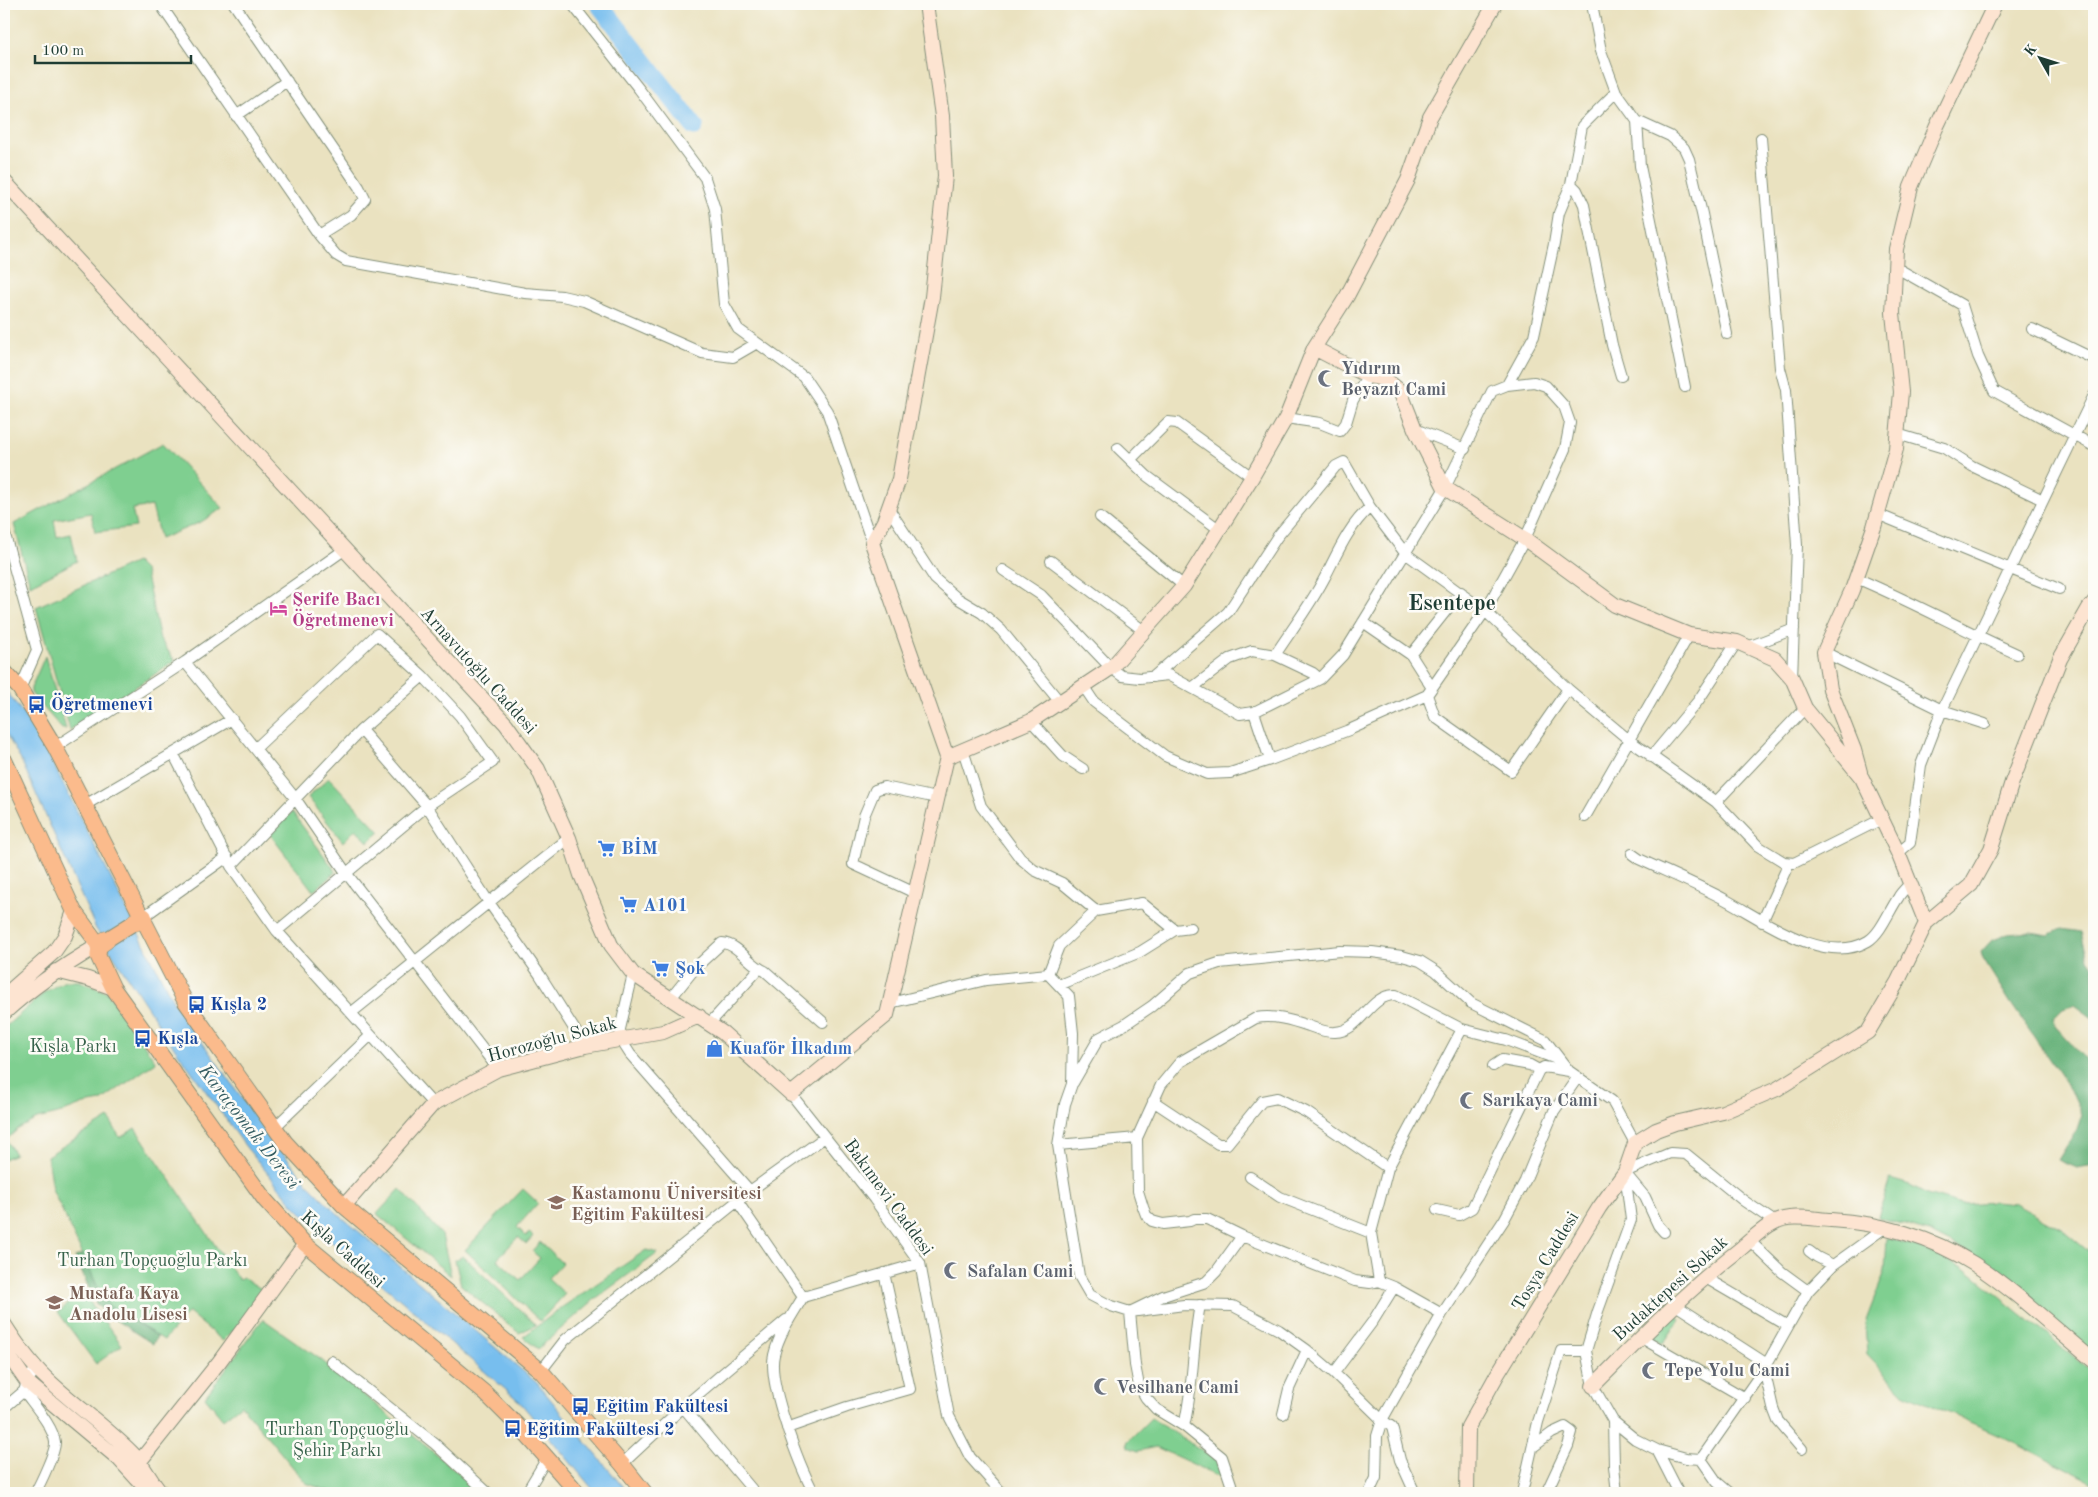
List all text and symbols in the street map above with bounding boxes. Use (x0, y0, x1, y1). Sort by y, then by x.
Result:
scale bar (35, 32, 191, 64)
north arrow (2016, 32, 2066, 82)
text: K (2022, 42, 2040, 59)
text: 100 m (42, 44, 84, 59)
place label: Yıdırım Beyazıt Cami (1341, 360, 1446, 399)
mosque icon: Yıdırım Beyazıt Cami (1317, 368, 1337, 388)
place label: Şerife Bacı Öğretmenevi (292, 591, 394, 630)
district label: Esentepe (1408, 593, 1496, 615)
hotel icon: Şerife Bacı Öğretmenevi (268, 599, 288, 619)
street label: Arnavutoğlu Caddesi (417, 604, 540, 738)
place label: Öğretmenevi (51, 692, 153, 714)
bus stop icon: Öğretmenevi (27, 694, 47, 714)
place label: BİM (621, 837, 658, 858)
supermarket icon: BİM (597, 838, 617, 858)
supermarket icon: A101 (619, 895, 639, 915)
place label: A101 (643, 897, 688, 915)
supermarket icon: Şok (651, 958, 671, 978)
place label: Şok (675, 960, 705, 978)
bus stop icon: Kışla 2 (186, 994, 206, 1014)
place label: Kışla 2 (210, 996, 267, 1014)
street label: Horozoğlu Sokak (486, 1014, 619, 1066)
bus stop icon: Kışla (133, 1028, 153, 1048)
place label: Kışla (157, 1030, 199, 1048)
place label: Kuaför İlkadım (729, 1037, 852, 1058)
park label: Kışla Parkı (29, 1038, 117, 1056)
shop icon: Kuaför İlkadım (705, 1038, 725, 1058)
water label: Karaçomak Deresi (193, 1061, 303, 1194)
mosque icon: Sarıkaya Cami (1458, 1090, 1478, 1110)
place label: Sarıkaya Cami (1482, 1092, 1598, 1110)
street label: Bakımevi Caddesi (840, 1136, 936, 1259)
place label: Kastamonu Üniversitesi Eğitim Fakültesi (571, 1181, 762, 1224)
school or university icon: Kastamonu Üniversitesi Eğitim Fakültesi (547, 1193, 567, 1213)
street label: Kışla Caddesi (297, 1208, 388, 1292)
street label: Tosya Caddesi (1509, 1209, 1582, 1314)
street label: Budaktepesi Sokak (1610, 1233, 1731, 1345)
park label: Turhan Topçuoğlu Parkı (57, 1252, 247, 1270)
mosque icon: Safalan Cami (943, 1261, 963, 1281)
place label: Safalan Cami (967, 1263, 1073, 1281)
place label: Mustafa Kaya Anadolu Lisesi (69, 1285, 188, 1324)
school or university icon: Mustafa Kaya Anadolu Lisesi (45, 1293, 65, 1313)
mosque icon: Tepe Yolu Cami (1640, 1360, 1660, 1380)
place label: Tepe Yolu Cami (1664, 1362, 1790, 1380)
mosque icon: Vesilhane Cami (1092, 1377, 1112, 1397)
place label: Vesilhane Cami (1116, 1379, 1239, 1397)
bus stop icon: Eğitim Fakültesi (571, 1396, 591, 1416)
place label: Eğitim Fakültesi (595, 1398, 728, 1416)
bus stop icon: Eğitim Fakültesi 2 (502, 1419, 522, 1439)
park label: Turhan Topçuoğlu Şehir Parkı (265, 1421, 409, 1460)
place label: Eğitim Fakültesi 2 (526, 1421, 675, 1439)

